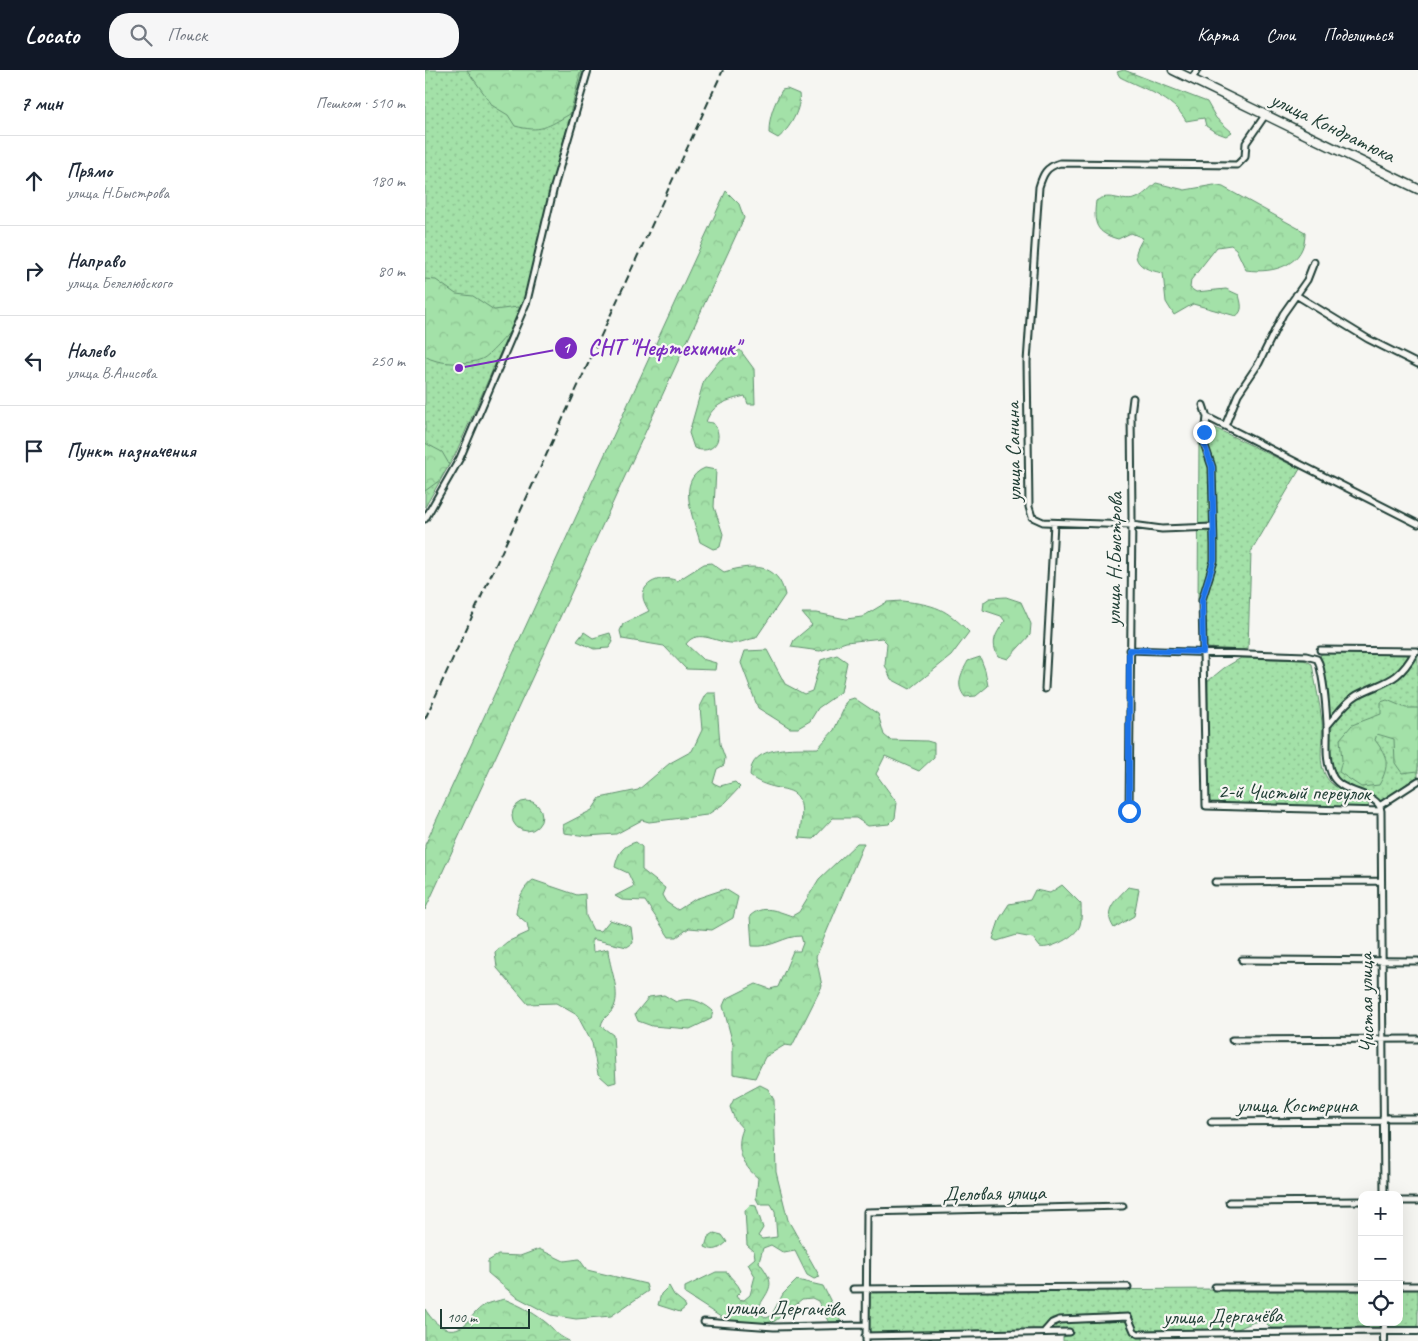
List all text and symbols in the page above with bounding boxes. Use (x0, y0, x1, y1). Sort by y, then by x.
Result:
search box (109, 13, 459, 58)
text: Locato (25, 20, 79, 50)
icon: search (127, 21, 155, 49)
text: Поиск (167, 23, 207, 47)
text: Карта (1197, 24, 1238, 46)
text: Слои (1266, 24, 1295, 46)
text: Поделиться (1323, 24, 1393, 46)
street label: улица Кондратюка (1265, 85, 1401, 169)
text: 7 мин (20, 90, 63, 116)
text: Пешком · 510 m (316, 93, 405, 113)
text: Прямо (67, 159, 112, 183)
icon: ahead (20, 167, 48, 195)
text: 180 m (371, 171, 405, 191)
text: улица Н.Быстрова (67, 183, 169, 203)
text: Направо (67, 249, 125, 273)
icon: right (20, 257, 48, 285)
text: 80 m (378, 261, 405, 281)
text: улица Белелюбского (67, 273, 172, 293)
callout: СНТ "Нефтехимик" (553, 329, 750, 366)
text: СНТ "Нефтехимик" (588, 334, 745, 362)
text: Налево (67, 339, 115, 363)
text: 1 (563, 339, 572, 358)
icon: left (20, 347, 48, 375)
text: 250 m (371, 351, 405, 371)
text: улица В.Анисова (67, 363, 156, 383)
street label: улица Санина (999, 399, 1027, 504)
route end (1193, 421, 1216, 444)
icon: arrive (20, 437, 48, 465)
text: Пункт назначения (67, 439, 196, 463)
street label: улица Н.Быстрова (1100, 490, 1128, 628)
street label: 2-й Чистый переулок (1218, 778, 1373, 806)
route start (1118, 800, 1141, 823)
street label: Чистая улица (1352, 950, 1380, 1053)
street label: улица Костерина (1235, 1092, 1359, 1118)
street label: Деловая улица (942, 1179, 1048, 1207)
map controls (1358, 1191, 1403, 1326)
button: + (1358, 1191, 1403, 1236)
button: − (1358, 1236, 1403, 1281)
button: locate (1358, 1281, 1403, 1326)
street label: улица Дергачёва (723, 1294, 847, 1322)
street label: улица Дергачёва (1161, 1302, 1285, 1330)
scale bar (440, 1306, 530, 1329)
text: 100 m (447, 1309, 477, 1326)

